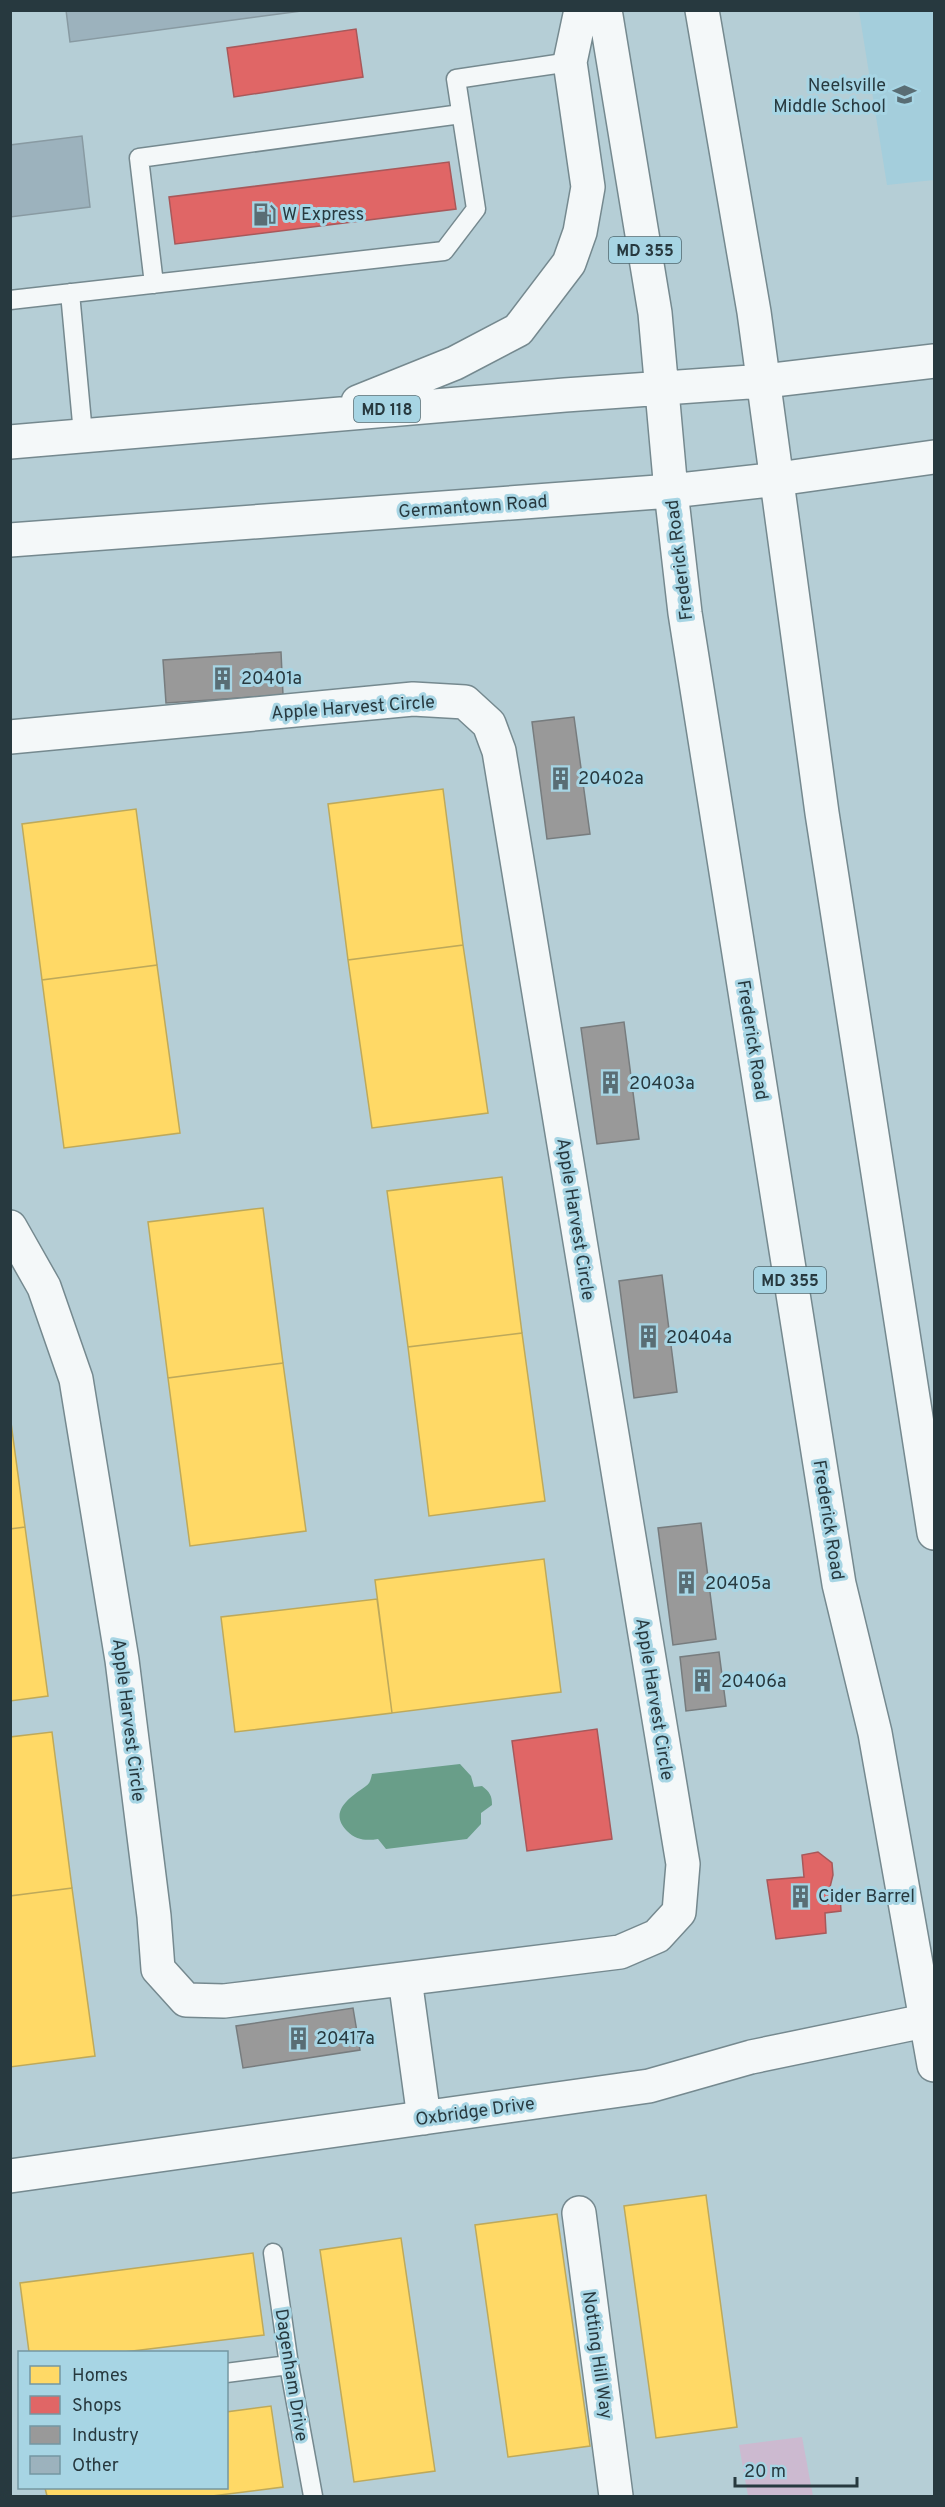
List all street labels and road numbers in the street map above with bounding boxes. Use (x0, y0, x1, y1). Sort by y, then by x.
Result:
road number: MD 355 (609, 237, 681, 263)
road number: MD 118 (354, 396, 420, 422)
street label: Germantown Road (398, 491, 548, 524)
street label: Frederick Road (662, 498, 699, 621)
street label: Apple Harvest Circle (270, 691, 436, 726)
street label: Frederick Road (731, 979, 772, 1102)
street label: Apple Harvest Circle (550, 1136, 599, 1302)
road number: MD 355 (754, 1267, 826, 1293)
street label: Frederick Road (807, 1459, 848, 1582)
street label: Apple Harvest Circle (629, 1616, 678, 1782)
street label: Apple Harvest Circle (106, 1637, 149, 1803)
street label: Oxbridge Drive (414, 2093, 536, 2132)
street label: Notting Hill Way (576, 2290, 617, 2421)
street label: Dagenham Drive (269, 2307, 312, 2443)

